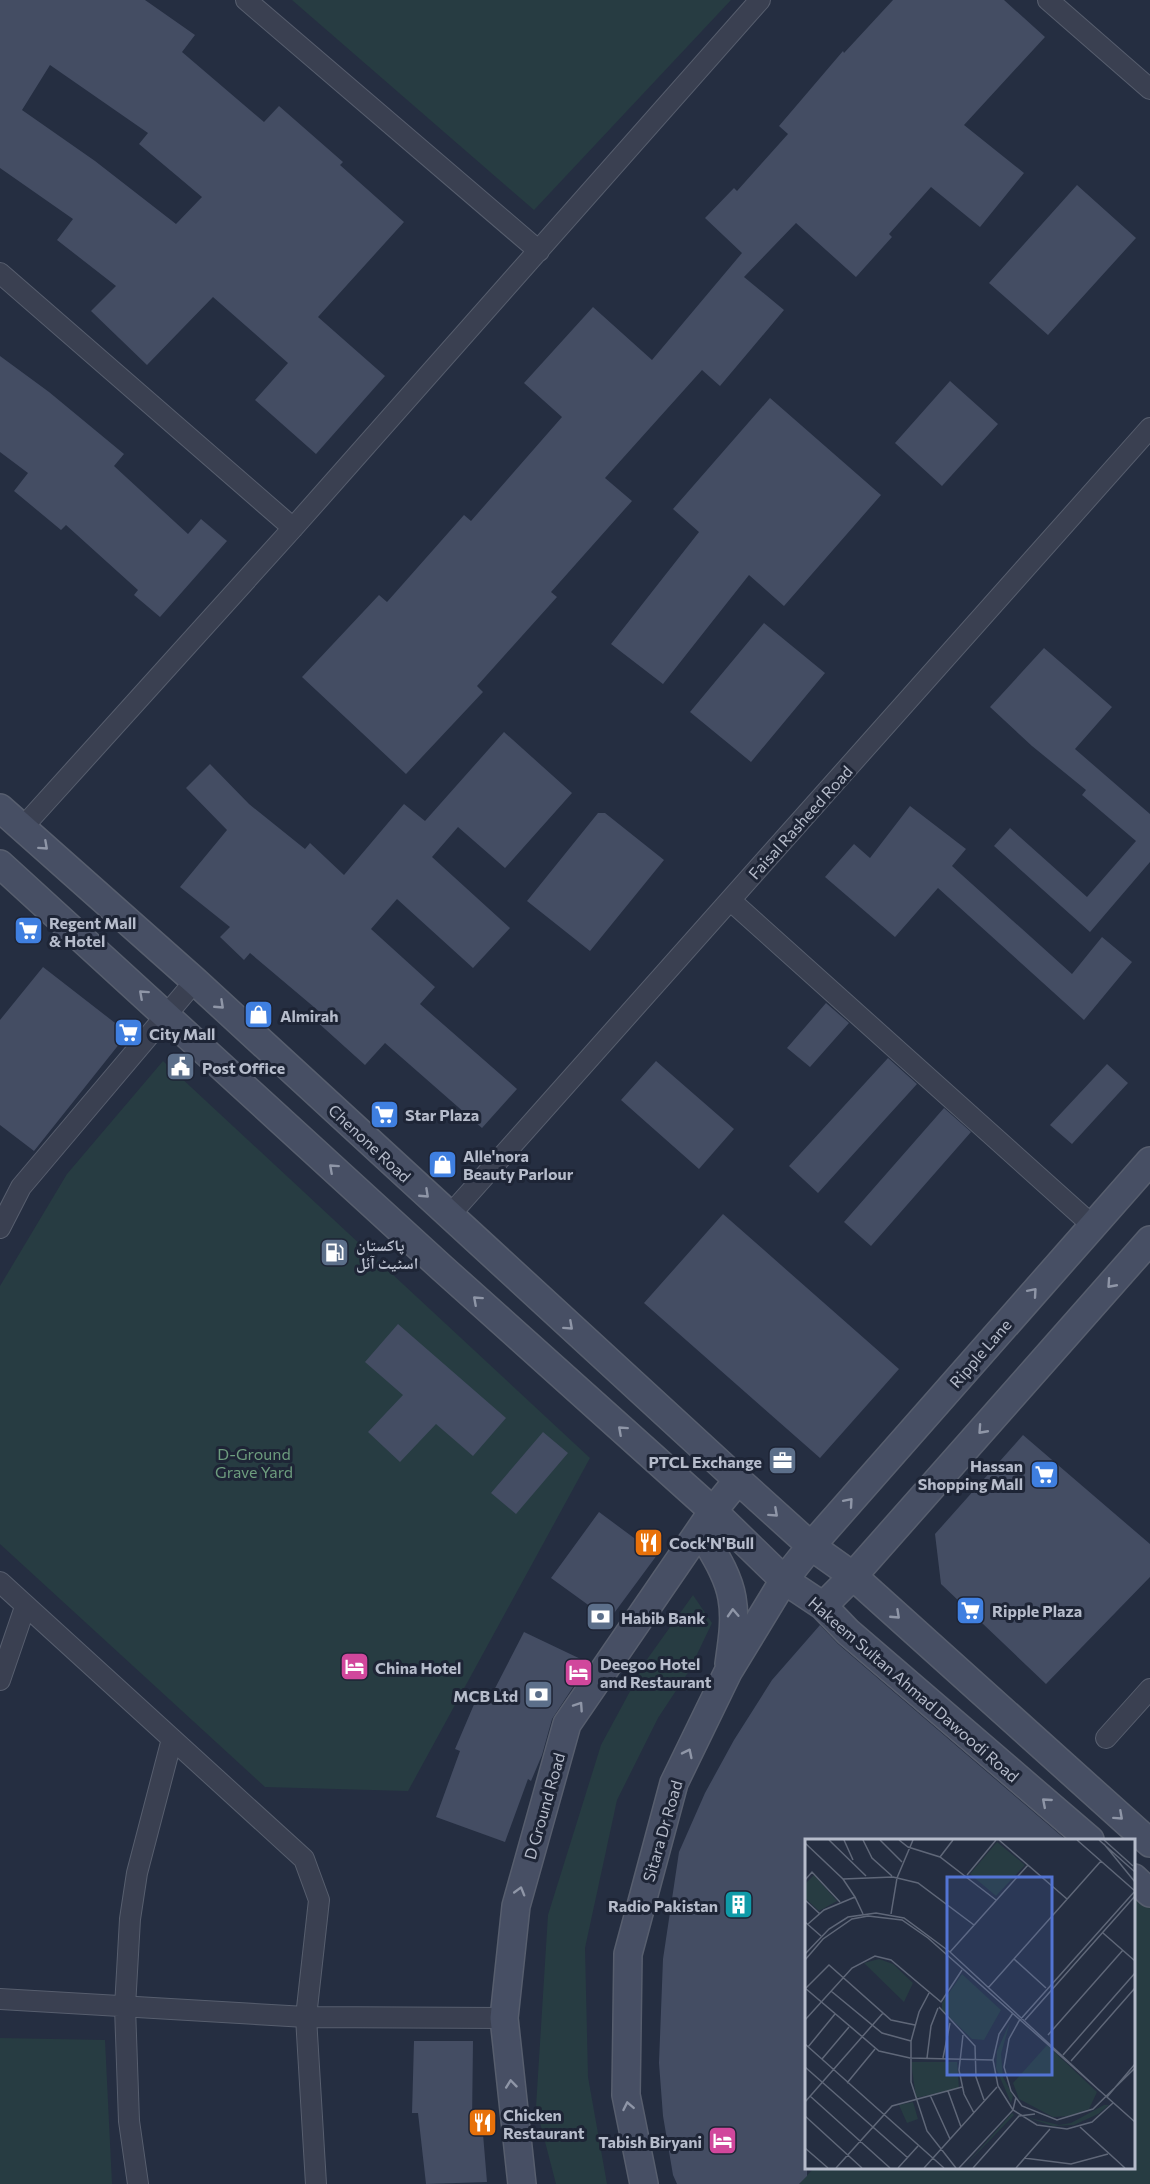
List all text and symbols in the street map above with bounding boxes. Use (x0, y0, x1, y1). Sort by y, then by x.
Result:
street label: Faisal Rasheed Road (744, 761, 856, 883)
one-way arrow (37, 839, 48, 850)
place label: Regent Mall & Hotel (49, 913, 136, 950)
supermarket icon: Regent Mall & Hotel (12, 915, 44, 947)
one-way arrow (139, 990, 150, 1001)
one-way arrow (214, 998, 224, 1009)
shop icon: Almirah (243, 999, 275, 1031)
place label: Almirah (280, 1006, 338, 1025)
supermarket icon: City Mall (112, 1017, 144, 1049)
place label: City Mall (149, 1024, 215, 1043)
public building icon: Post Office (165, 1051, 197, 1083)
place label: Post Office (202, 1058, 285, 1077)
supermarket icon: Star Plaza (368, 1098, 400, 1130)
street label: Chenone Road (325, 1100, 415, 1186)
place label: Star Plaza (405, 1105, 479, 1124)
place label: Alle'nora Beauty Parlour (463, 1146, 574, 1183)
shop icon: Alle'nora Beauty Parlour (426, 1148, 458, 1180)
one-way arrow (330, 1164, 340, 1175)
one-way arrow (419, 1187, 429, 1198)
place label: پاکستان اسٹیٹ آئل (356, 1235, 418, 1273)
fuel station icon: پاکستان اسٹیٹ آئل (319, 1237, 351, 1269)
one-way arrow (1107, 1277, 1118, 1288)
one-way arrow (1026, 1288, 1037, 1299)
one-way arrow (474, 1296, 484, 1307)
street label: Ripple Lane (945, 1315, 1015, 1391)
one-way arrow (562, 1318, 573, 1329)
one-way arrow (978, 1423, 989, 1434)
one-way arrow (619, 1426, 629, 1437)
park label: D-Ground Grave Yard (215, 1444, 293, 1481)
office icon: PTCL Exchange (767, 1445, 799, 1477)
place label: PTCL Exchange (648, 1452, 762, 1471)
place label: Hassan Shopping Mall (918, 1456, 1023, 1493)
supermarket icon: Hassan Shopping Mall (1028, 1458, 1060, 1490)
one-way arrow (842, 1498, 853, 1508)
one-way arrow (768, 1506, 778, 1517)
restaurant icon: Cock'N'Bull (632, 1526, 664, 1558)
place label: Cock'N'Bull (669, 1533, 754, 1552)
street label: Hakeem Sultan Ahmad Dawoodi Road (805, 1592, 1023, 1786)
supermarket icon: Ripple Plaza (955, 1594, 987, 1626)
bank icon: Habib Bank (584, 1601, 616, 1633)
place label: Ripple Plaza (992, 1601, 1082, 1620)
place label: Habib Bank (621, 1608, 706, 1627)
one-way arrow (889, 1608, 900, 1619)
one-way arrow (727, 1609, 740, 1618)
hotel icon: China Hotel (338, 1651, 370, 1683)
place label: Deegoo Hotel and Restaurant (600, 1654, 712, 1691)
hotel icon: Deegoo Hotel and Restaurant (563, 1656, 595, 1688)
place label: China Hotel (375, 1658, 461, 1677)
bank icon: MCB Ltd (523, 1679, 555, 1711)
place label: MCB Ltd (453, 1686, 518, 1705)
one-way arrow (572, 1702, 583, 1713)
one-way arrow (681, 1748, 693, 1759)
street label: D Ground Road (520, 1750, 568, 1862)
street label: Sitara Dr Road (638, 1778, 686, 1884)
one-way arrow (1042, 1798, 1053, 1809)
one-way arrow (1113, 1809, 1123, 1820)
inset map (805, 1839, 1135, 2169)
one-way arrow (513, 1886, 525, 1896)
building icon: Radio Pakistan (723, 1889, 755, 1921)
place label: Radio Pakistan (608, 1896, 718, 1915)
one-way arrow (505, 2079, 518, 2089)
one-way arrow (622, 2101, 635, 2111)
place label: Chicken Restaurant (503, 2105, 585, 2142)
restaurant icon: Chicken Restaurant (466, 2107, 498, 2139)
hotel icon: Tabish Biryani (707, 2125, 739, 2157)
place label: Tabish Biryani (598, 2132, 702, 2151)

